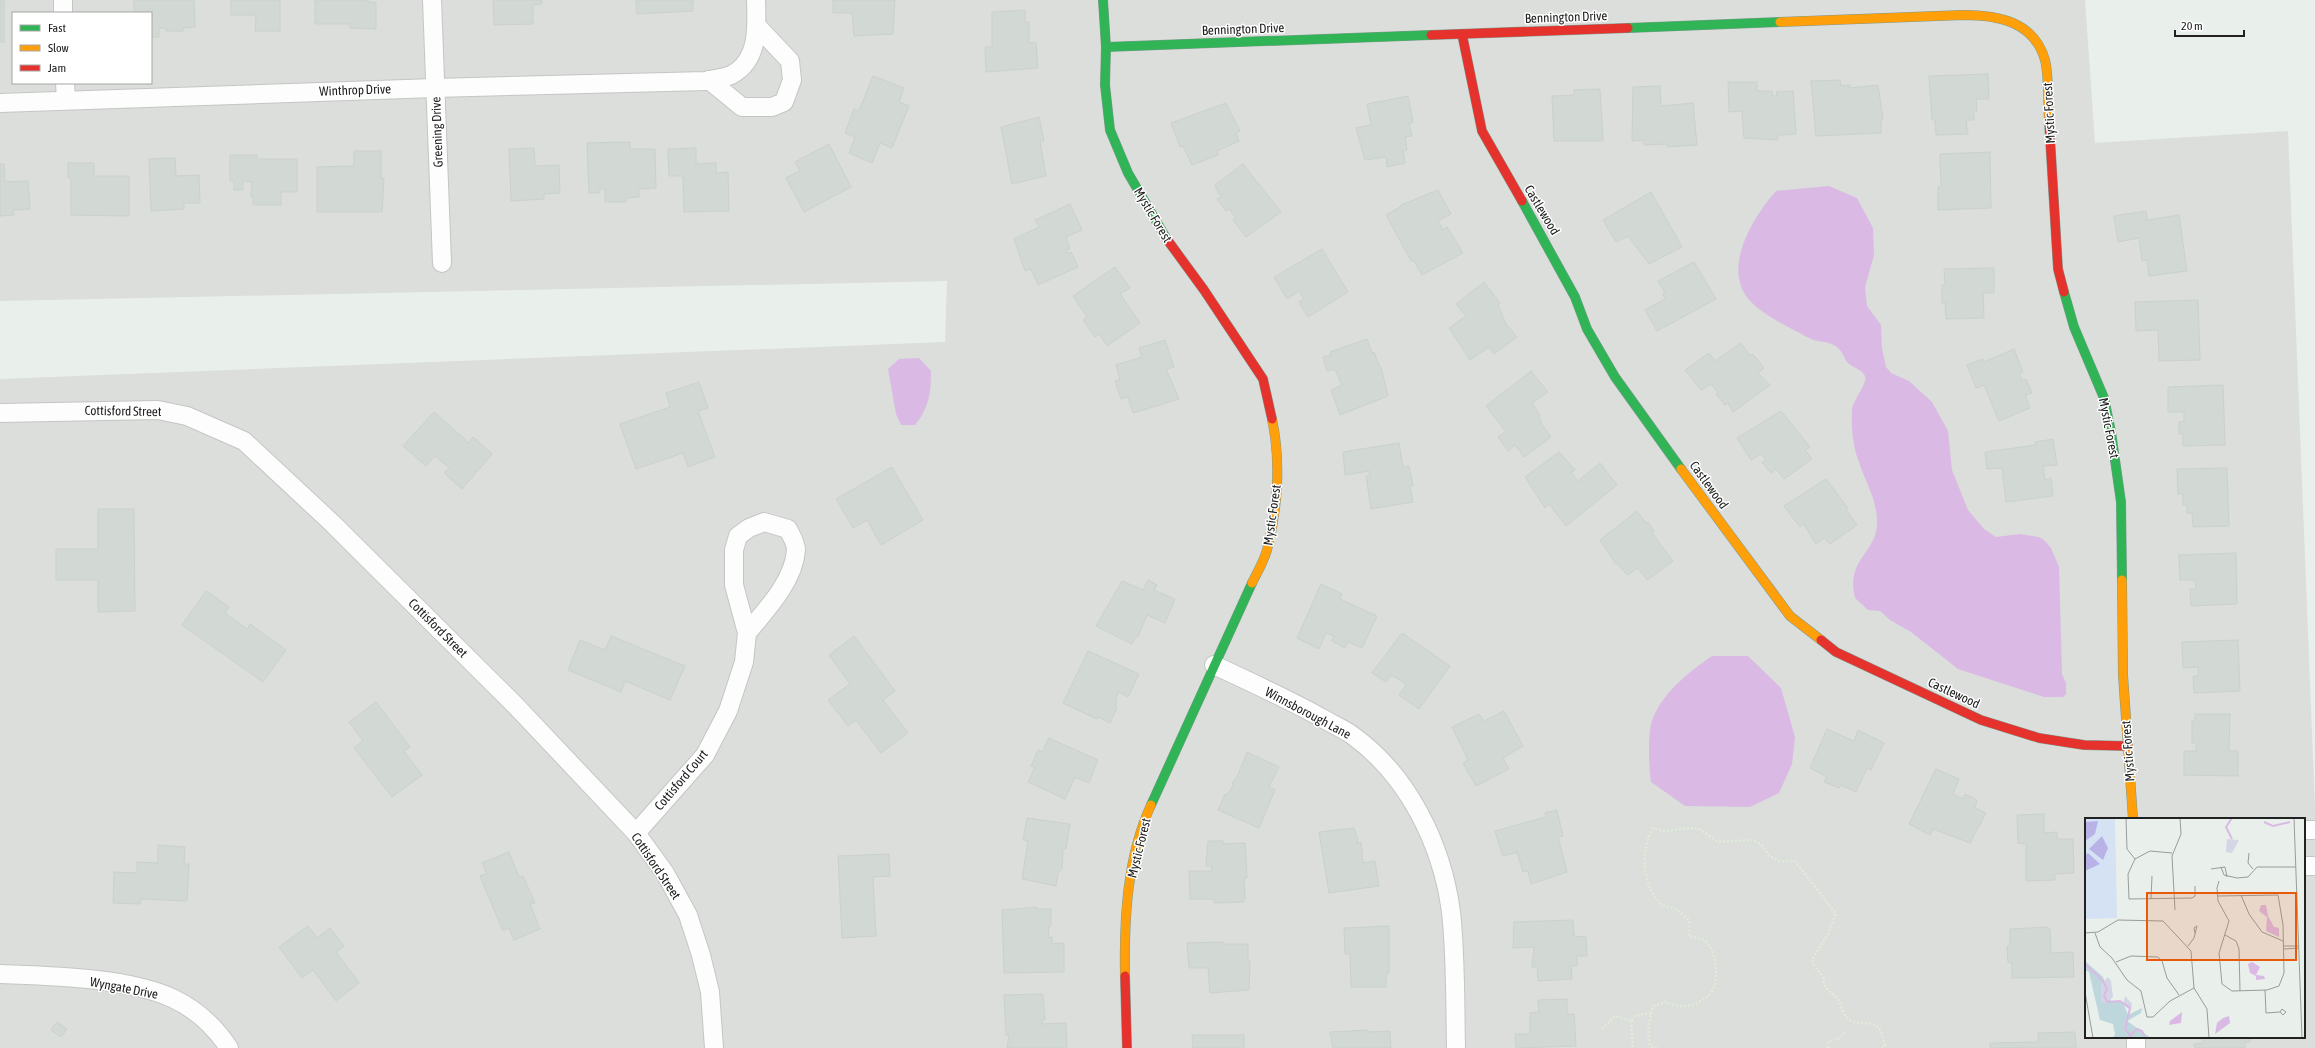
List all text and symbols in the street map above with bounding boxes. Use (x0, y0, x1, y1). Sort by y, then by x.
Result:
street label: Bennington Drive (1524, 8, 1608, 26)
legend (12, 12, 152, 84)
scale bar (2175, 12, 2244, 38)
text: 20 m (2181, 19, 2203, 33)
street label: Bennington Drive (1201, 20, 1285, 38)
text: Fast (48, 21, 66, 35)
text: Slow (48, 41, 69, 55)
text: Jam (48, 61, 66, 75)
street label: Winthrop Drive (319, 81, 391, 99)
street label: Mystic Forest (2040, 82, 2058, 144)
street label: Greening Drive (428, 96, 446, 168)
street label: Castlewood (1521, 182, 1563, 238)
street label: Mystic Forest (1131, 185, 1175, 245)
street label: Mystic Forest (2096, 397, 2122, 460)
street label: Cottisford Street (84, 403, 162, 419)
street label: Castlewood (1687, 458, 1731, 512)
street label: Mystic Forest (1260, 483, 1284, 546)
street label: Cottisford Street (405, 595, 471, 661)
street label: Castlewood (1926, 675, 1982, 711)
street label: Winnsborough Lane (1263, 684, 1354, 742)
street label: Mystic Forest (2118, 720, 2138, 782)
street label: Cottisford Court (651, 747, 711, 813)
street label: Mystic Forest (1124, 816, 1154, 879)
inset map (2085, 818, 2305, 1038)
street label: Cottisford Street (628, 830, 684, 902)
street label: Wyngate Drive (89, 974, 159, 1002)

